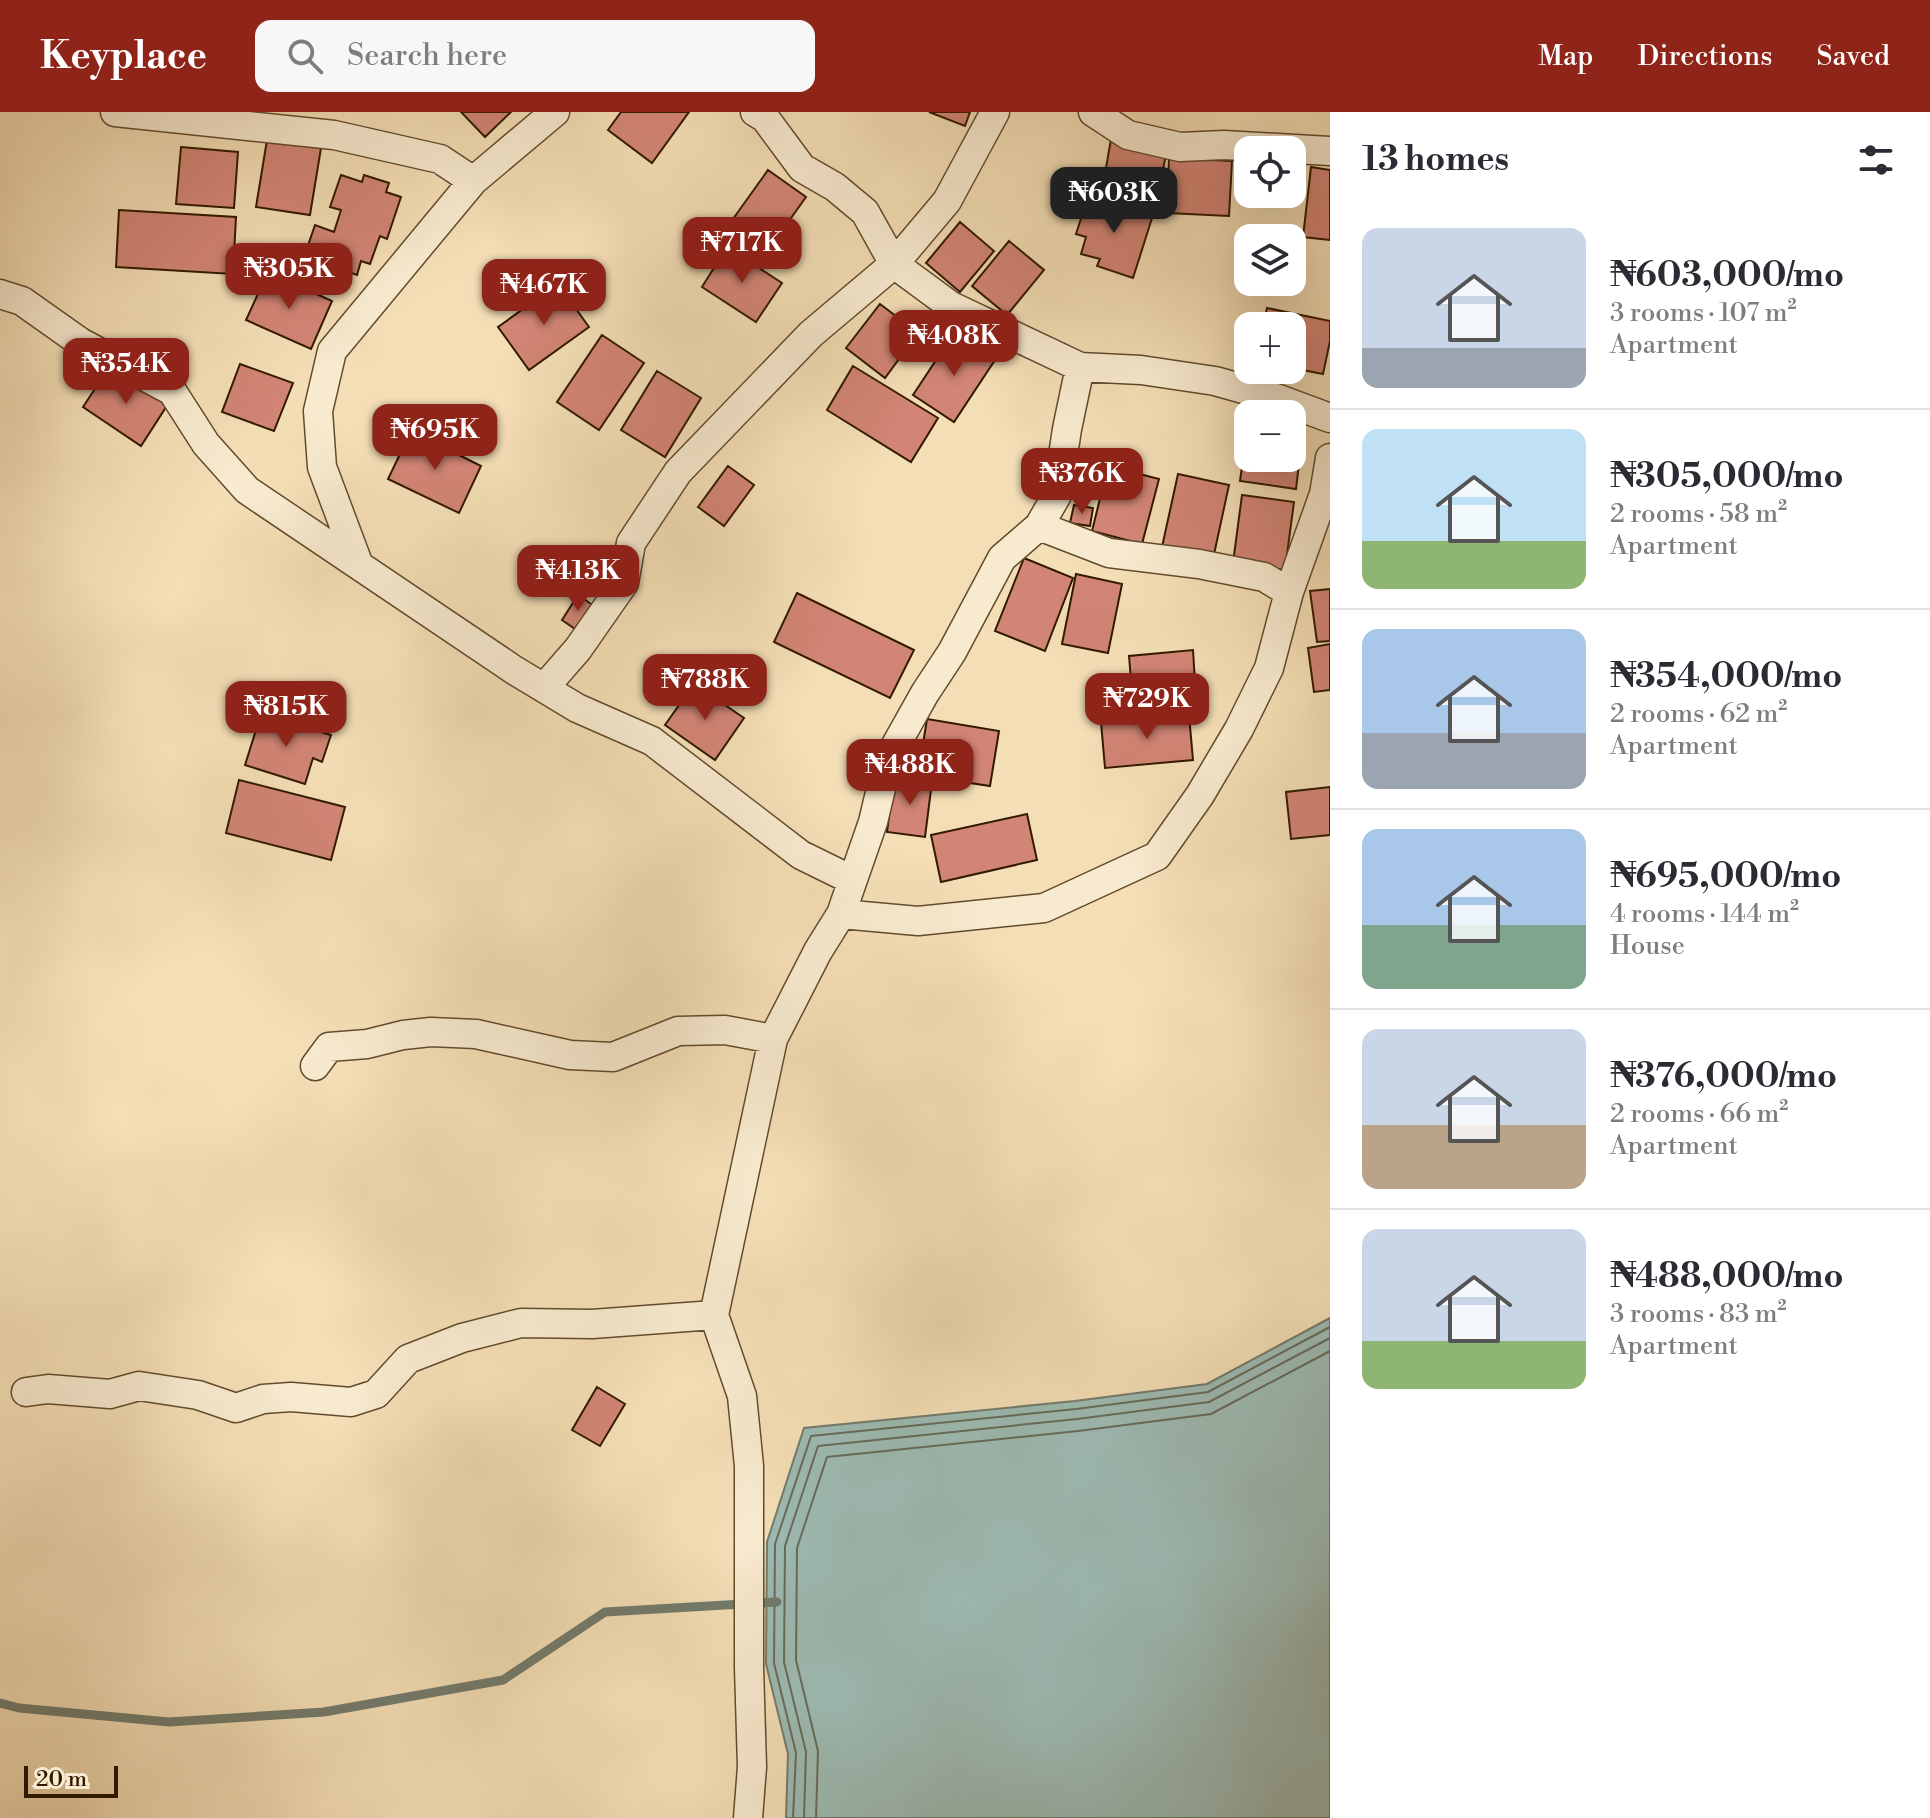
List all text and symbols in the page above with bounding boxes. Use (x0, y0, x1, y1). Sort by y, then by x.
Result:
search box (255, 20, 815, 92)
text: Keyplace (40, 33, 207, 80)
icon: search (283, 34, 327, 78)
text: Search here (347, 37, 507, 75)
text: Map (1538, 39, 1593, 74)
text: Directions (1637, 39, 1772, 74)
text: Saved (1816, 39, 1890, 74)
map controls (1234, 136, 1306, 472)
button: locate (1234, 136, 1306, 208)
icon: filters (1854, 138, 1898, 182)
text: 13 homes (1362, 139, 1509, 181)
pin: ₦603K (1058, 167, 1170, 235)
text: ₦603K (1068, 177, 1160, 209)
pin: ₦717K (686, 217, 798, 285)
button: layers (1234, 224, 1306, 296)
text: ₦717K (701, 227, 783, 259)
pin: ₦305K (233, 243, 345, 311)
text: ₦305K (243, 253, 335, 285)
text: ₦603,000/mo (1610, 255, 1844, 297)
pin: ₦467K (488, 259, 600, 327)
icon: home (1426, 260, 1522, 356)
text: ₦467K (500, 269, 588, 301)
text: 3 rooms · 107 m² (1610, 297, 1797, 329)
pin: ₦408K (898, 310, 1010, 378)
button: + (1234, 312, 1306, 384)
text: ₦408K (907, 320, 1001, 352)
text: Apartment (1610, 329, 1738, 361)
pin: ₦354K (70, 338, 182, 406)
text: ₦354K (81, 348, 171, 380)
button: − (1234, 400, 1306, 472)
pin: ₦695K (379, 404, 491, 472)
text: ₦695K (390, 414, 480, 446)
pin: ₦376K (1026, 448, 1138, 516)
text: ₦305,000/mo (1610, 456, 1844, 498)
text: ₦376K (1039, 458, 1125, 490)
icon: home (1426, 461, 1522, 557)
text: 2 rooms · 58 m² (1610, 498, 1787, 530)
text: Apartment (1610, 530, 1738, 562)
pin: ₦413K (522, 545, 634, 613)
text: ₦413K (535, 555, 621, 587)
pin: ₦788K (649, 654, 761, 722)
text: ₦354,000/mo (1610, 656, 1842, 698)
icon: home (1426, 661, 1522, 757)
text: ₦788K (661, 664, 749, 696)
pin: ₦729K (1091, 673, 1203, 741)
pin: ₦815K (230, 681, 342, 749)
text: ₦729K (1103, 683, 1191, 715)
text: ₦815K (243, 691, 329, 723)
text: 2 rooms · 62 m² (1610, 698, 1787, 730)
text: Apartment (1610, 730, 1738, 762)
pin: ₦488K (854, 739, 966, 807)
text: ₦488K (865, 749, 955, 781)
text: ₦695,000/mo (1610, 856, 1841, 898)
icon: home (1426, 861, 1522, 957)
text: 4 rooms · 144 m² (1610, 898, 1799, 930)
text: House (1610, 930, 1685, 962)
text: ₦376,000/mo (1610, 1056, 1837, 1098)
icon: home (1426, 1061, 1522, 1157)
text: 2 rooms · 66 m² (1610, 1098, 1788, 1130)
text: Apartment (1610, 1130, 1738, 1162)
text: ₦488,000/mo (1610, 1256, 1843, 1298)
icon: home (1426, 1261, 1522, 1357)
text: 3 rooms · 83 m² (1610, 1298, 1787, 1330)
text: Apartment (1610, 1330, 1738, 1362)
scale bar (24, 1762, 118, 1798)
text: 20 m (36, 1766, 87, 1793)

